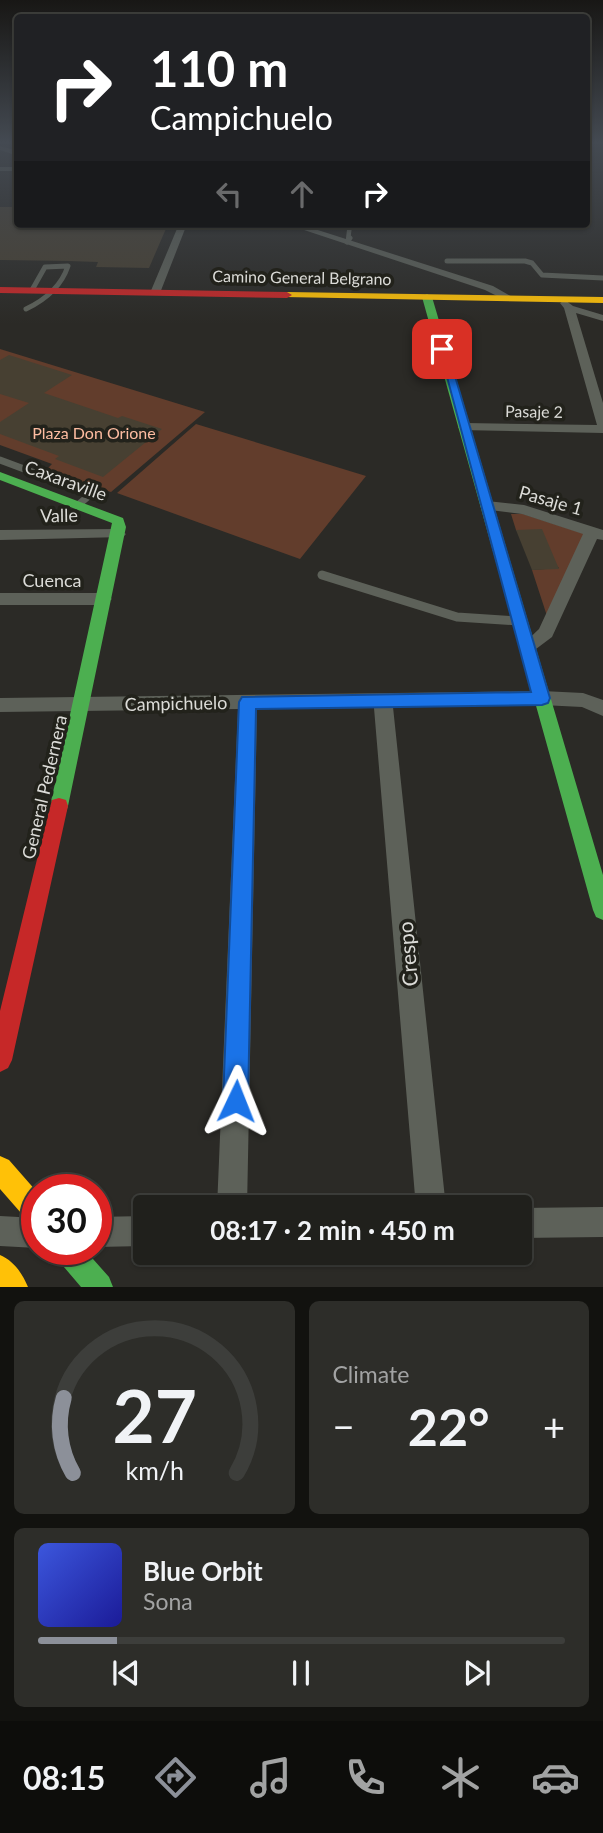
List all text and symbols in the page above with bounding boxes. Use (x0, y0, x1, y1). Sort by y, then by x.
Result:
text: 110 m (150, 39, 288, 97)
icon: right (35, 42, 126, 133)
text: Campichuelo (150, 98, 333, 137)
icon: left (210, 175, 248, 213)
icon: ahead (283, 175, 321, 213)
icon: right (356, 175, 394, 213)
street label: Camino General Belgrano (212, 266, 392, 288)
pin (412, 319, 472, 379)
icon: arrive (423, 330, 461, 368)
street label: Pasaje 2 (505, 401, 563, 421)
park label: Plaza Don Orione (32, 423, 156, 442)
street label: Caxaraville (22, 455, 110, 505)
street label: Pasaje 1 (517, 480, 585, 520)
street label: Valle (40, 504, 78, 526)
street label: Cuenca (22, 569, 82, 591)
street label: Campichuelo (124, 691, 228, 715)
street label: General Pedernera (17, 713, 71, 861)
street label: Crespo (392, 920, 422, 987)
position arrow (199, 1064, 273, 1138)
speed limit sign: 30 (21, 1174, 112, 1265)
text: 08:17 · 2 min · 450 m (210, 1214, 455, 1246)
text: Climate (333, 1360, 409, 1388)
text: 27 (112, 1372, 196, 1460)
text: 22° (408, 1395, 490, 1457)
text: − (333, 1403, 355, 1449)
text: + (543, 1403, 565, 1449)
text: km/h (125, 1455, 184, 1485)
text: Blue Orbit (143, 1555, 263, 1587)
text: Sona (143, 1587, 193, 1615)
icon: previous (107, 1654, 145, 1692)
icon: pause (282, 1654, 320, 1692)
icon: next (458, 1654, 496, 1692)
icon: directions (151, 1753, 200, 1802)
icon: music (246, 1753, 295, 1802)
icon: phone (341, 1753, 390, 1802)
icon: climate (436, 1753, 485, 1802)
icon: car (531, 1753, 580, 1802)
text: 08:15 (23, 1758, 105, 1797)

